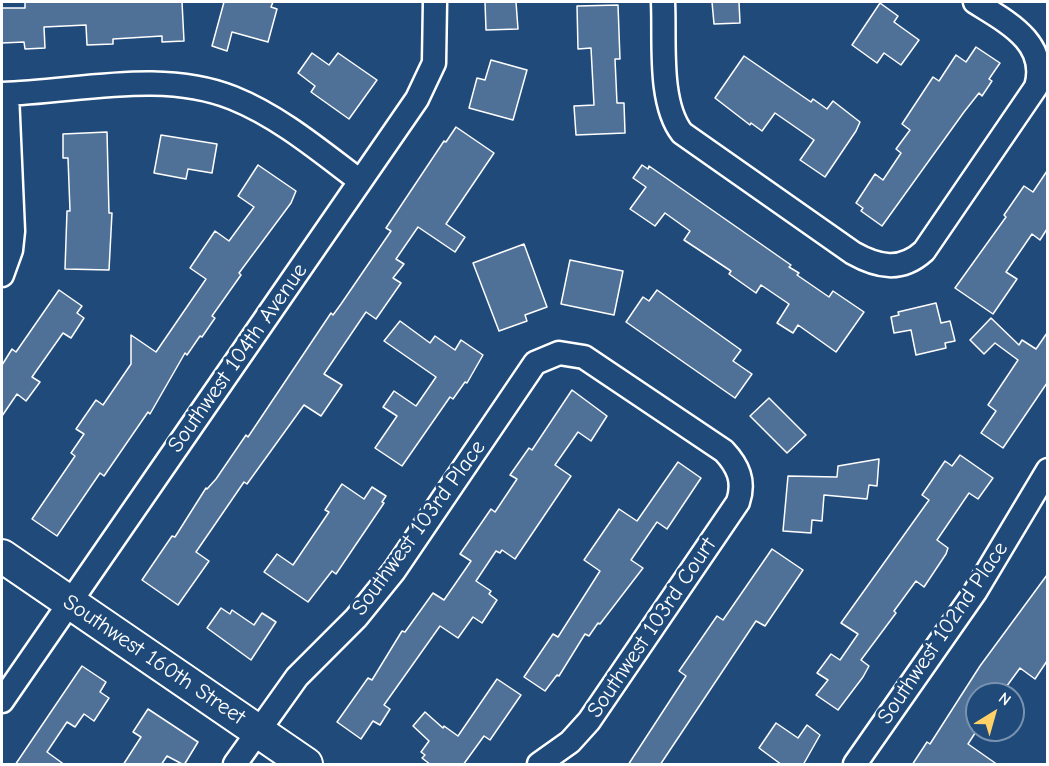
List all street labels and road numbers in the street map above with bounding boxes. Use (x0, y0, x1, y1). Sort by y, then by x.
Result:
street label: Southwest 104th Avenue (163, 258, 313, 458)
street label: Southwest 103rd Place (347, 435, 491, 621)
street label: Southwest 103rd Court (582, 533, 722, 723)
street label: Southwest 102nd Place (872, 537, 1014, 729)
street label: Southwest 160th Street (58, 589, 250, 731)

